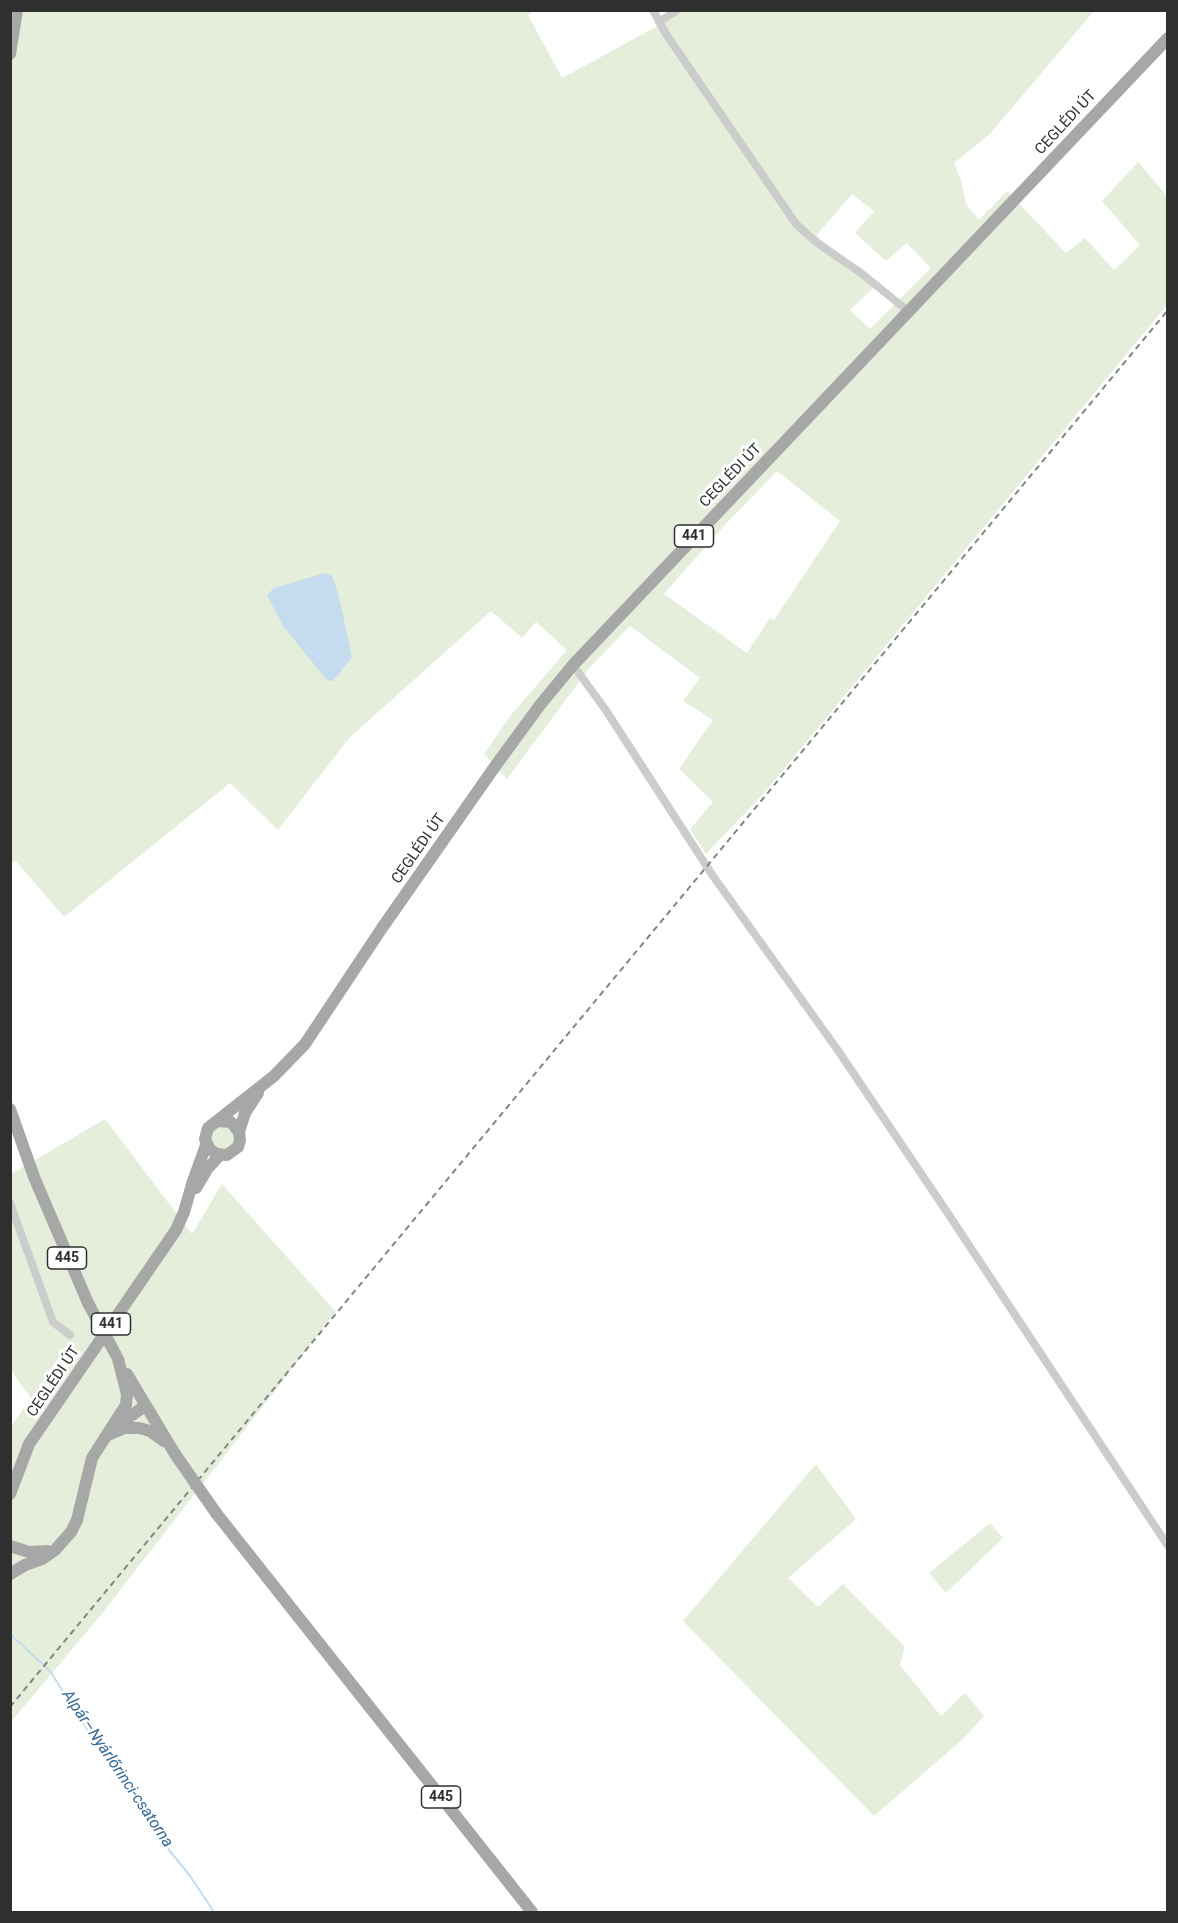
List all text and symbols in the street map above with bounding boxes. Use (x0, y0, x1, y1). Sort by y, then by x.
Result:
street label: CEGLÉDI ÚT (1032, 87, 1100, 159)
street label: CEGLÉDI ÚT (696, 440, 766, 512)
road number: 441 (674, 525, 714, 547)
street label: CEGLÉDI ÚT (388, 810, 450, 888)
road number: 445 (48, 1247, 86, 1269)
road number: 441 (92, 1313, 130, 1335)
street label: CEGLÉDI ÚT (24, 1343, 84, 1421)
water label: Alpár–Nyárlőrinci-csatorna (57, 1687, 177, 1851)
road number: 445 (422, 1786, 460, 1808)

